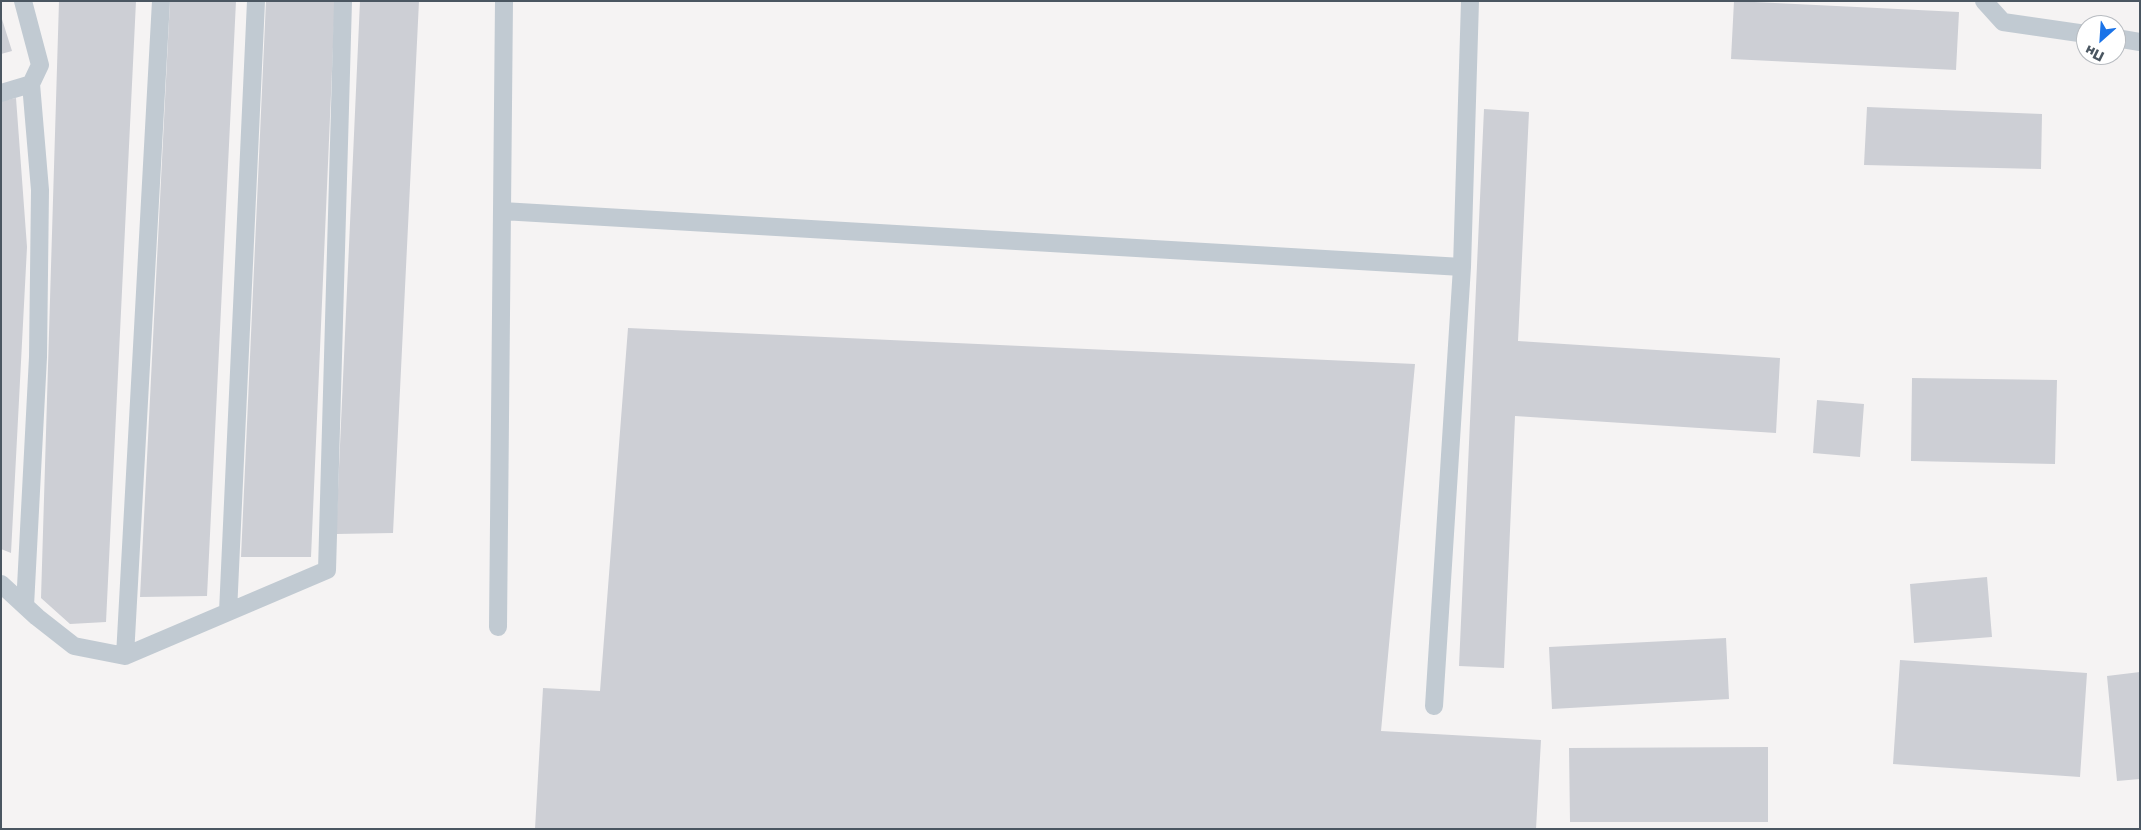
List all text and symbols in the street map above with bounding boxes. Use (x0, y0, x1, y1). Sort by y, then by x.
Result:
north arrow (2076, 15, 2126, 65)
text: Пн (2082, 41, 2107, 65)

